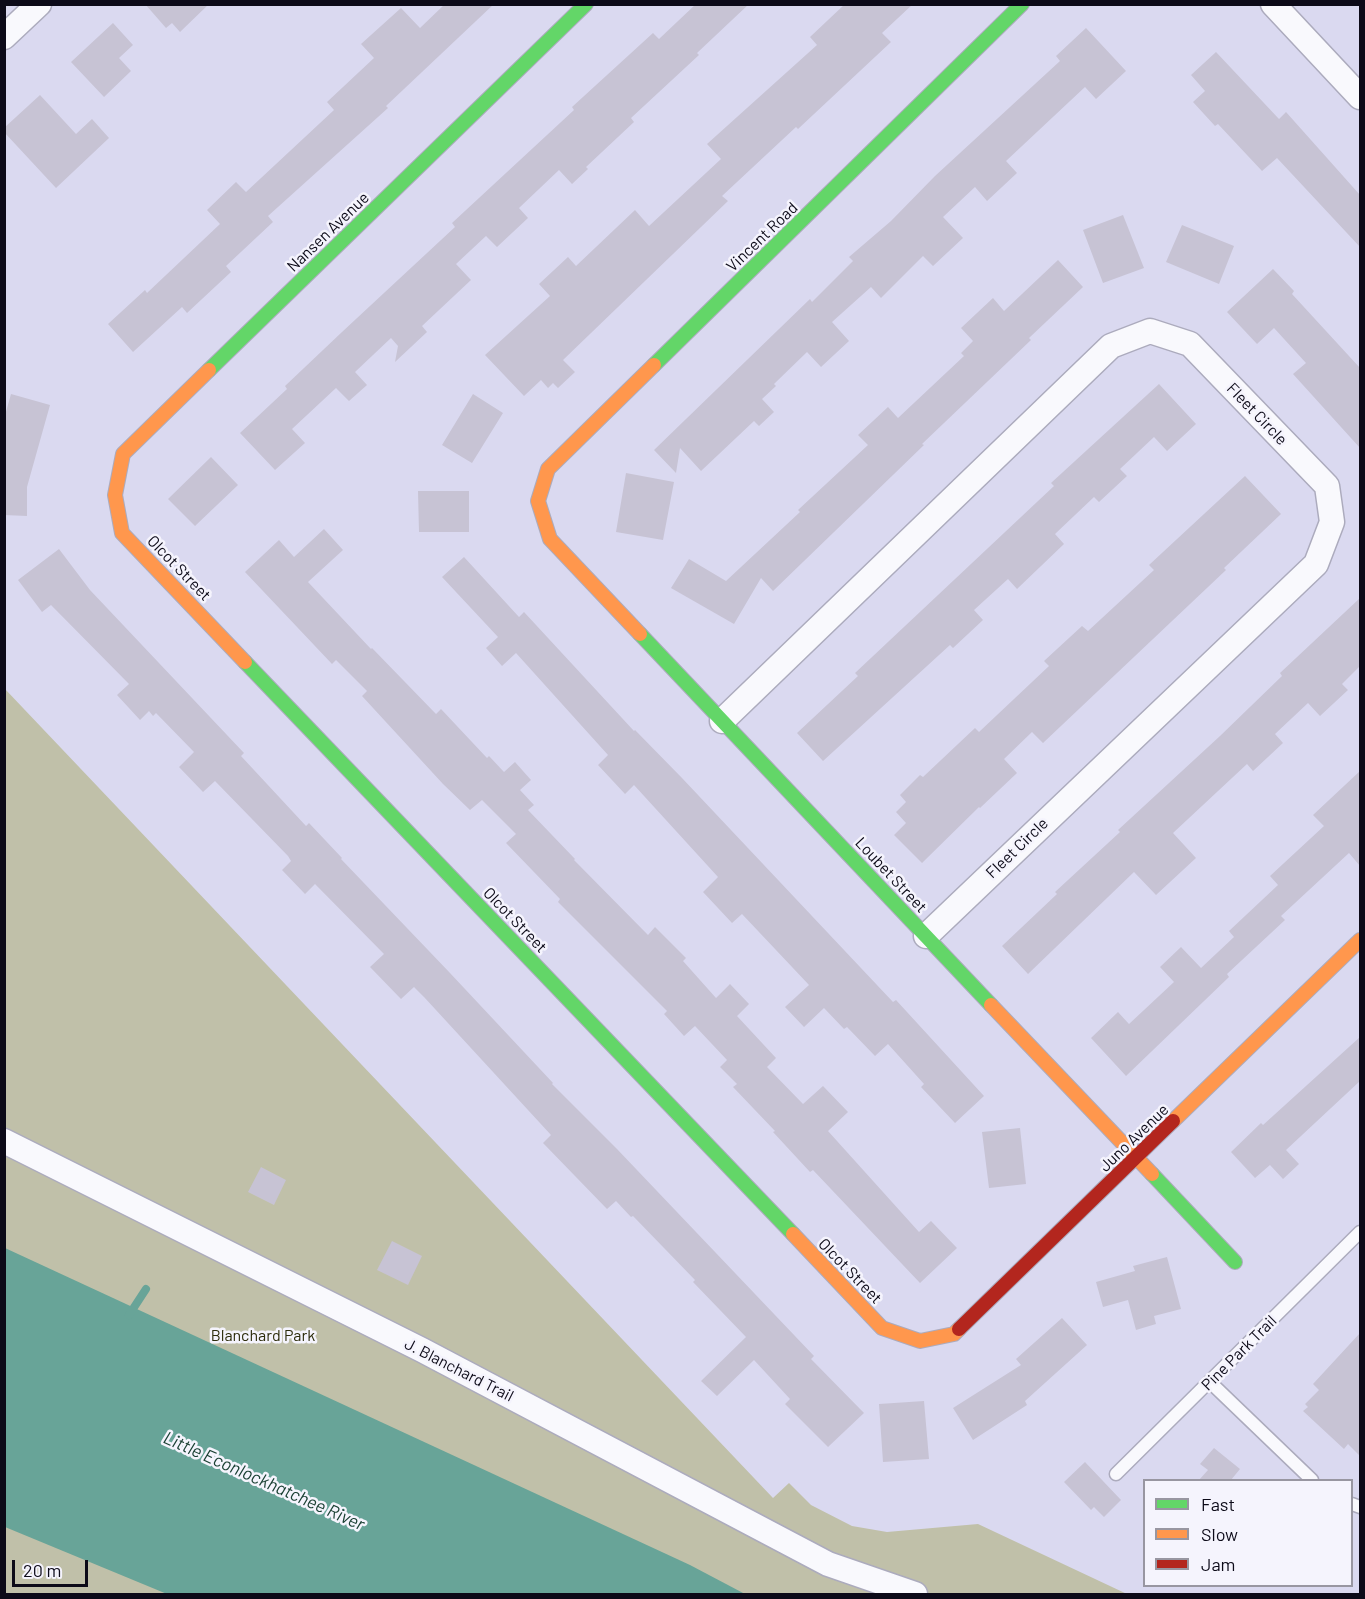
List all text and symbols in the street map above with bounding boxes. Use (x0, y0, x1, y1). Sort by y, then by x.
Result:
street label: Nansen Avenue (283, 188, 373, 276)
street label: Vincent Road (722, 198, 802, 276)
street label: Fleet Circle (1223, 379, 1291, 449)
street label: Olcot Street (143, 531, 215, 605)
street label: Fleet Circle (982, 814, 1052, 882)
street label: Loubet Street (851, 833, 931, 917)
street label: Olcot Street (479, 883, 551, 957)
street label: Juno Avenue (1095, 1100, 1173, 1176)
street label: Olcot Street (814, 1234, 886, 1308)
street label: Pine Park Trail (1197, 1311, 1281, 1395)
park label: Blanchard Park (211, 1326, 315, 1346)
street label: J. Blanchard Trail (401, 1334, 517, 1406)
water label: Little Econlockhatchee River (160, 1427, 368, 1535)
legend (1143, 1479, 1353, 1587)
text: Fast (1201, 1493, 1235, 1515)
text: Slow (1201, 1523, 1238, 1545)
scale bar (15, 1548, 92, 1586)
text: Jam (1201, 1553, 1235, 1575)
text: 20 m (23, 1559, 61, 1581)

